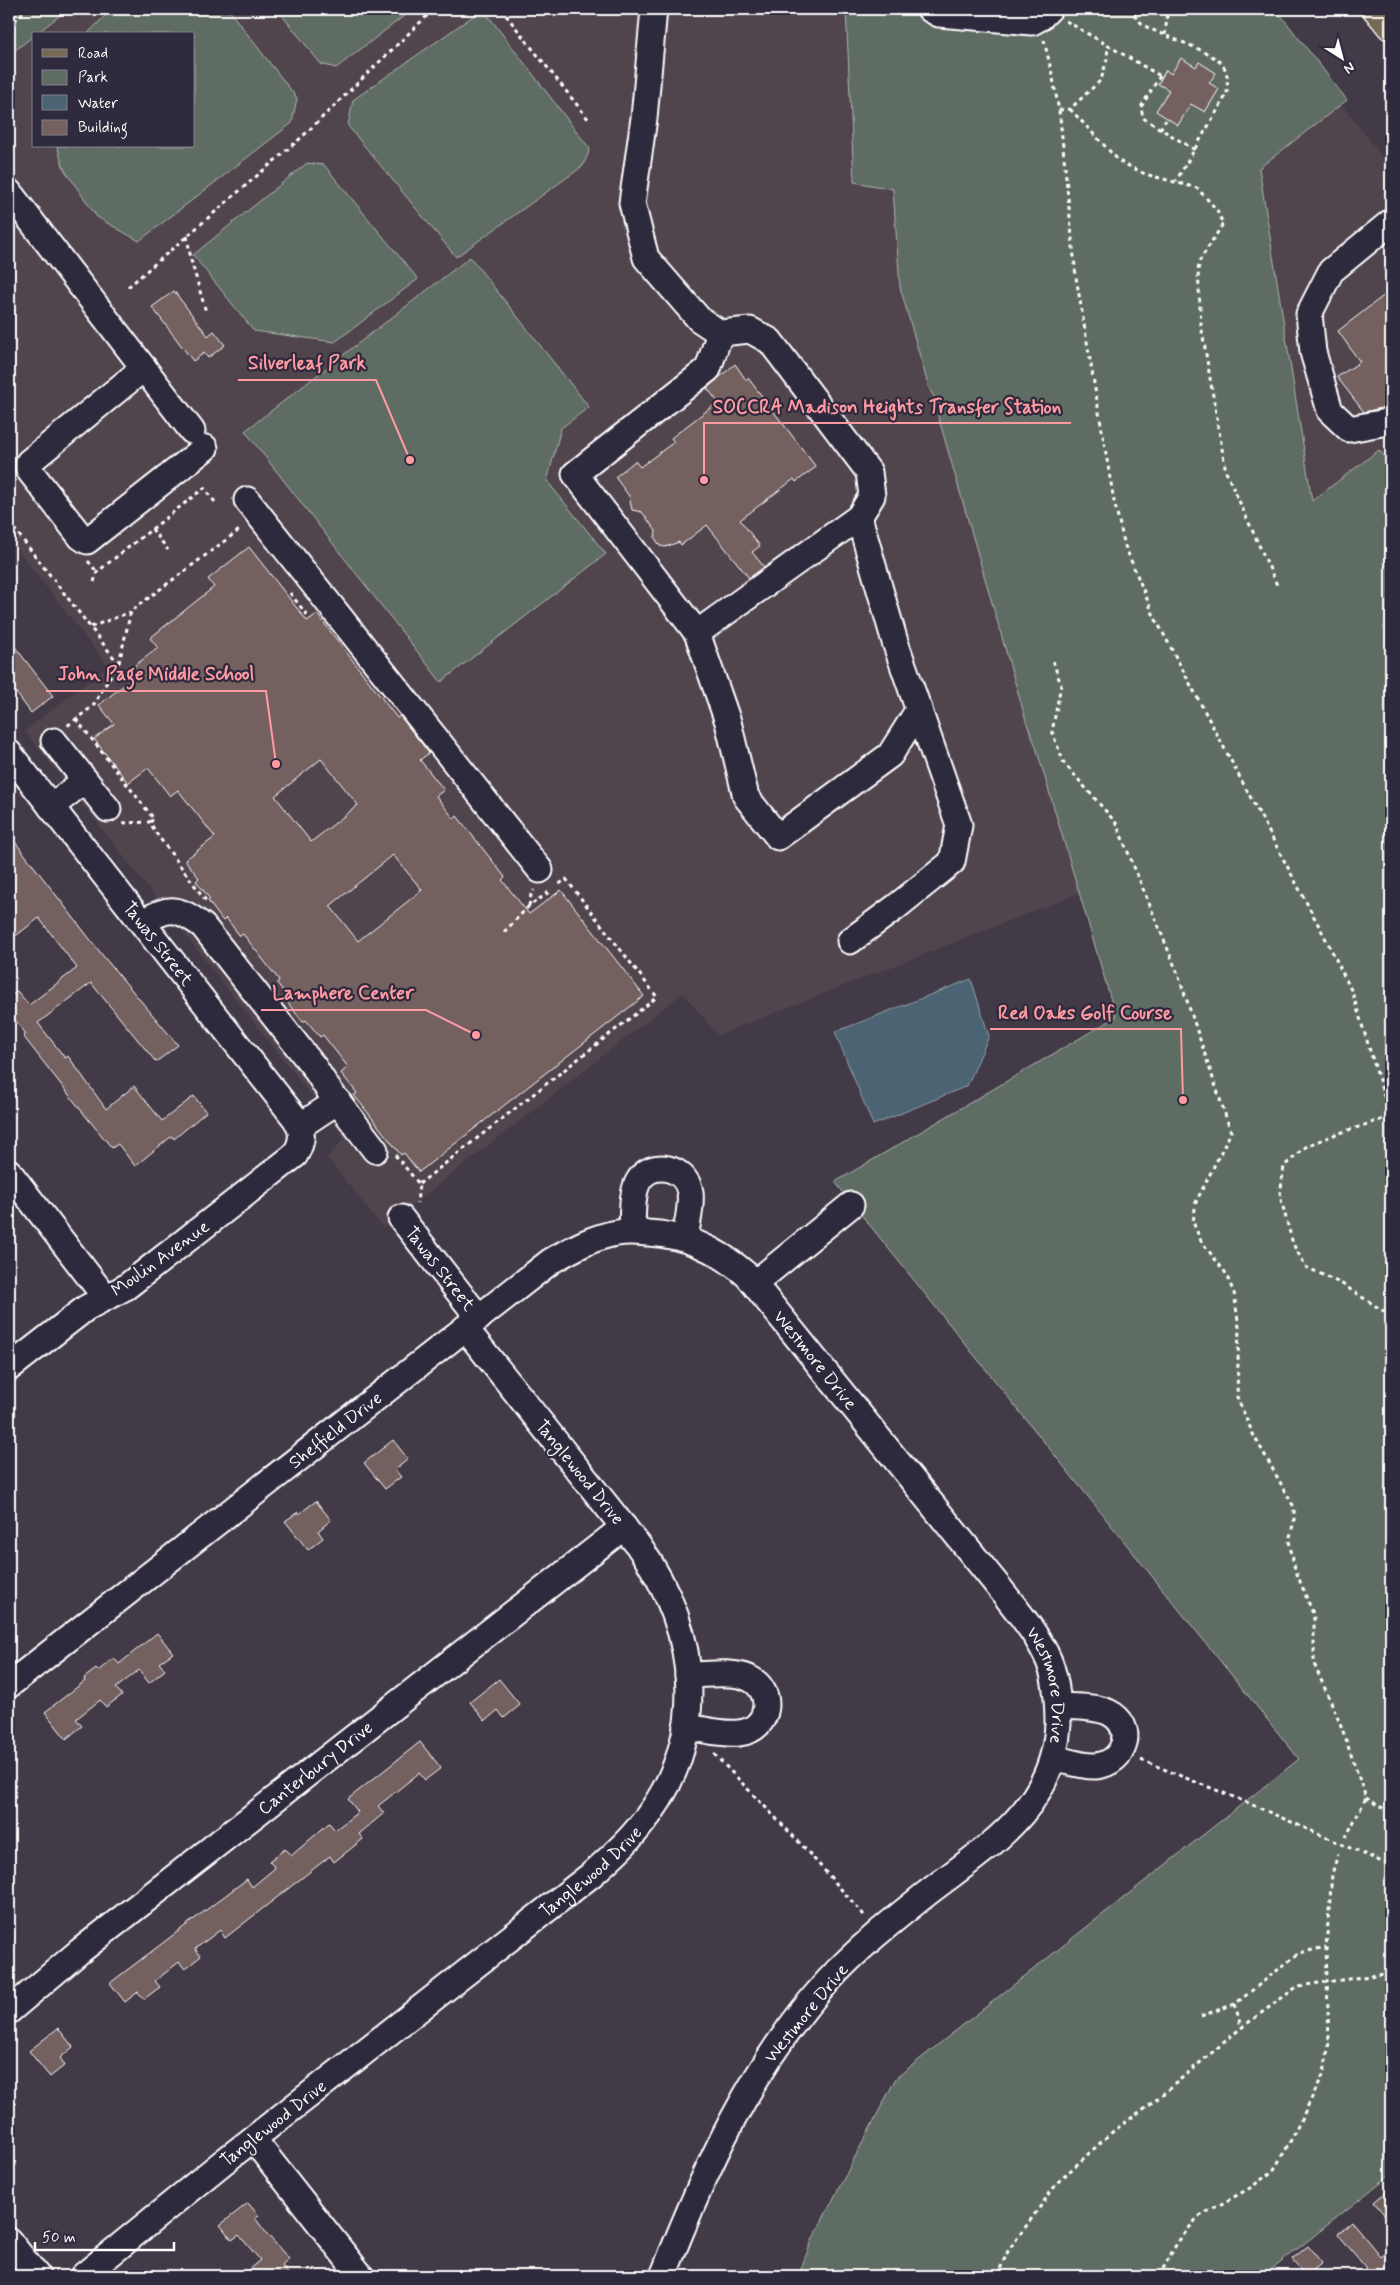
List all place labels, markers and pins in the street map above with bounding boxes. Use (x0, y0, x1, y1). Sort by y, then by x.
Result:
callout: Silverleaf Park (238, 346, 376, 380)
callout: SOCCRA Madison Heights Transfer Station (704, 389, 1071, 423)
callout: John Page Middle School (46, 657, 266, 691)
callout: Lamphere Center (261, 976, 426, 1010)
callout: Red Oaks Golf Course (990, 995, 1181, 1029)

